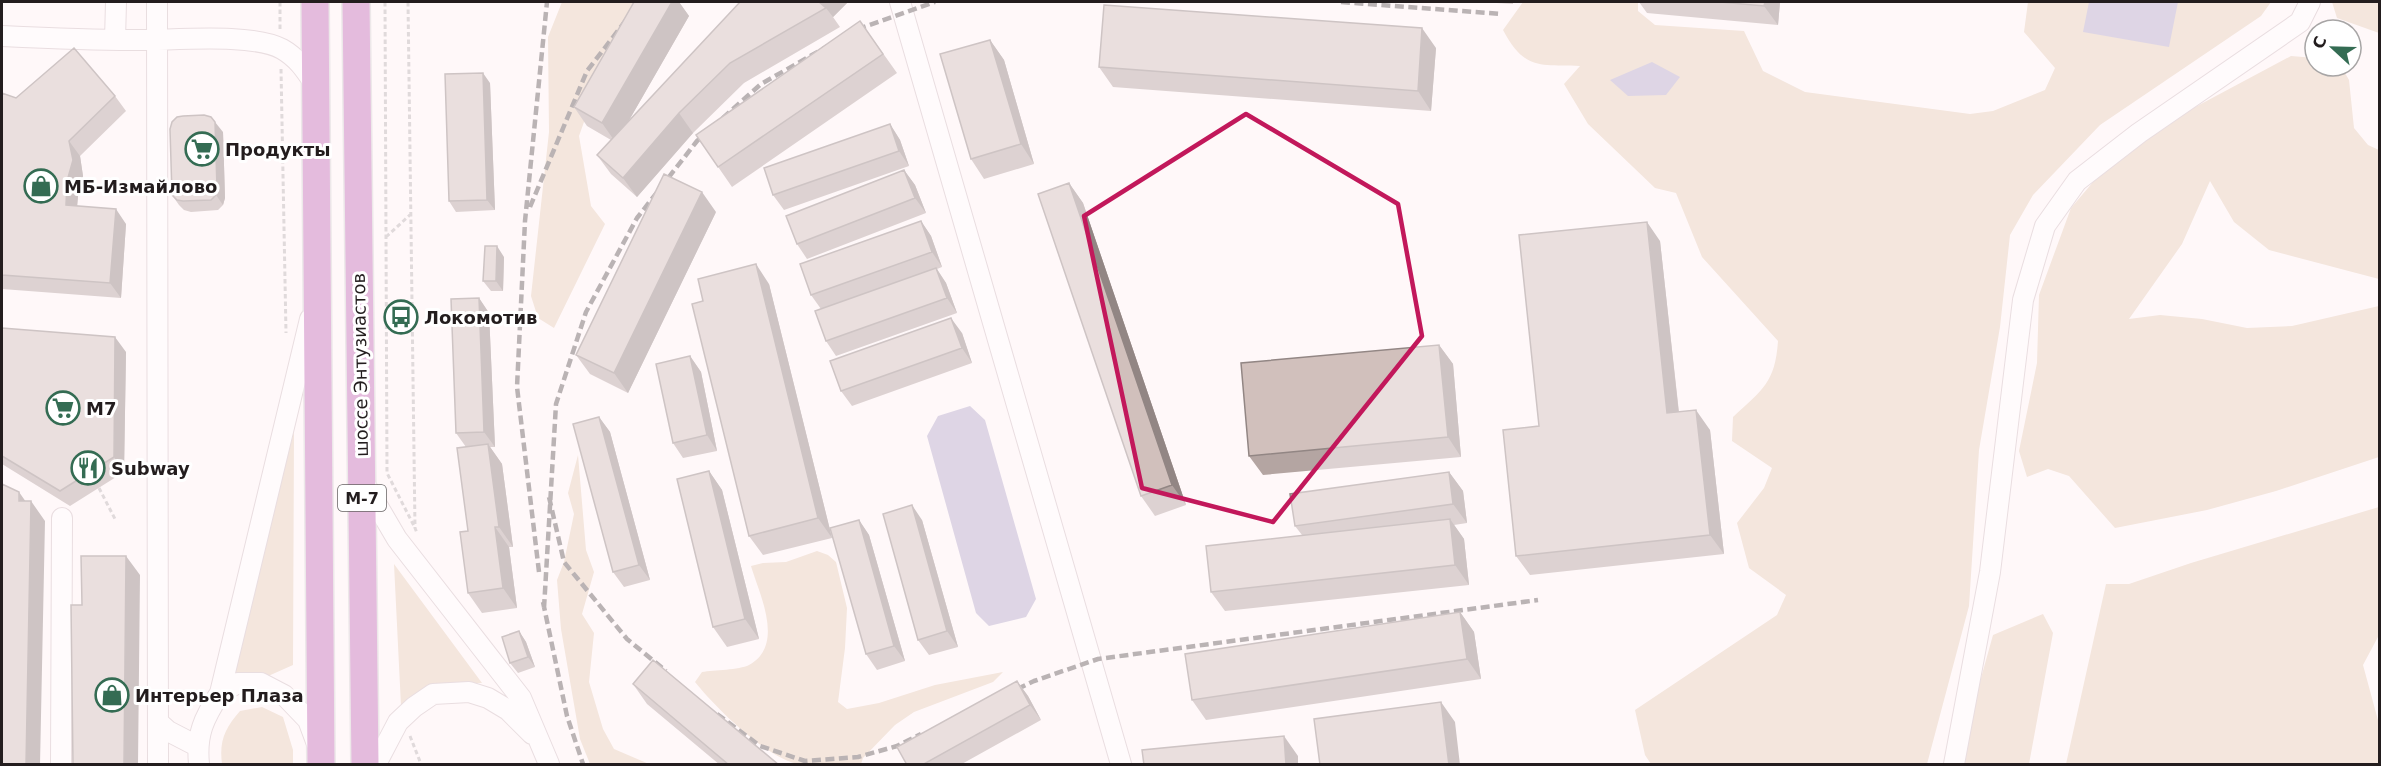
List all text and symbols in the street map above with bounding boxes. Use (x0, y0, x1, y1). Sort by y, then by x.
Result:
north arrow (2303, 18, 2363, 78)
text: С (2309, 34, 2331, 52)
supermarket icon: Продукты (184, 131, 220, 167)
place label: Продукты (225, 139, 331, 160)
shop icon: МБ-Измайлово (23, 168, 59, 204)
place label: МБ-Измайлово (64, 176, 217, 197)
street label: шоссе Энтузиастов (348, 273, 372, 457)
bus stop icon: Локомотив (383, 299, 419, 335)
place label: Локомотив (424, 307, 537, 328)
supermarket icon: М7 (45, 390, 81, 426)
place label: М7 (86, 398, 116, 419)
restaurant icon: Subway (70, 450, 106, 486)
place label: Subway (111, 458, 190, 479)
road number: М-7 (338, 485, 386, 511)
shop icon: Интерьер Плаза (94, 677, 130, 713)
place label: Интерьер Плаза (135, 685, 304, 706)

